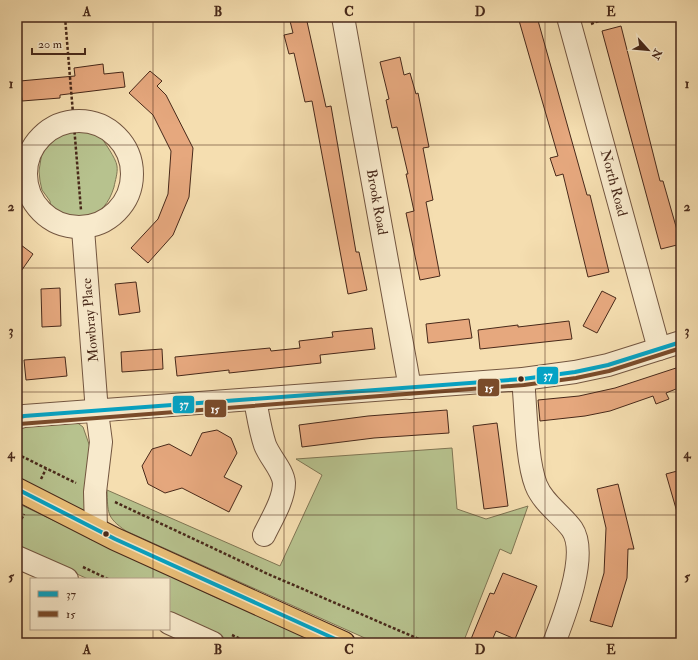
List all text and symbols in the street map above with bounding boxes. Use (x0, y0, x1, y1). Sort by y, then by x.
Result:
text: A (82, 4, 92, 20)
text: B (214, 4, 222, 20)
text: C (344, 4, 354, 20)
text: D (475, 4, 486, 20)
text: E (606, 4, 616, 20)
scale bar (32, 30, 85, 56)
north arrow (628, 30, 668, 70)
text: 20 m (38, 37, 63, 52)
text: N (648, 46, 665, 63)
text: 1 (9, 76, 14, 92)
text: 1 (685, 76, 690, 92)
street label: North Road (597, 148, 631, 218)
street label: Brook Road (363, 168, 391, 236)
text: 2 (8, 199, 15, 215)
text: 2 (684, 199, 691, 215)
street label: Mowbray Place (78, 277, 103, 363)
text: 3 (9, 323, 14, 339)
text: 3 (685, 323, 690, 339)
line badge: 37 (536, 366, 559, 385)
text: 37 (543, 369, 554, 382)
unlabelled marker (516, 374, 526, 384)
line badge: 15 (477, 378, 500, 397)
text: 15 (485, 382, 494, 395)
line badge: 37 (172, 395, 195, 414)
text: 37 (179, 398, 190, 411)
line badge: 15 (204, 399, 227, 418)
text: 15 (211, 403, 220, 416)
text: 4 (6, 446, 15, 462)
text: 4 (682, 446, 691, 462)
unlabelled marker (101, 529, 111, 539)
text: 5 (8, 569, 14, 585)
text: 5 (684, 569, 690, 585)
legend (30, 578, 170, 630)
text: 37 (66, 587, 77, 602)
text: 15 (66, 607, 76, 622)
text: A (82, 642, 92, 658)
text: B (214, 642, 222, 658)
text: C (344, 642, 354, 658)
text: D (475, 642, 486, 658)
text: E (606, 642, 616, 658)

